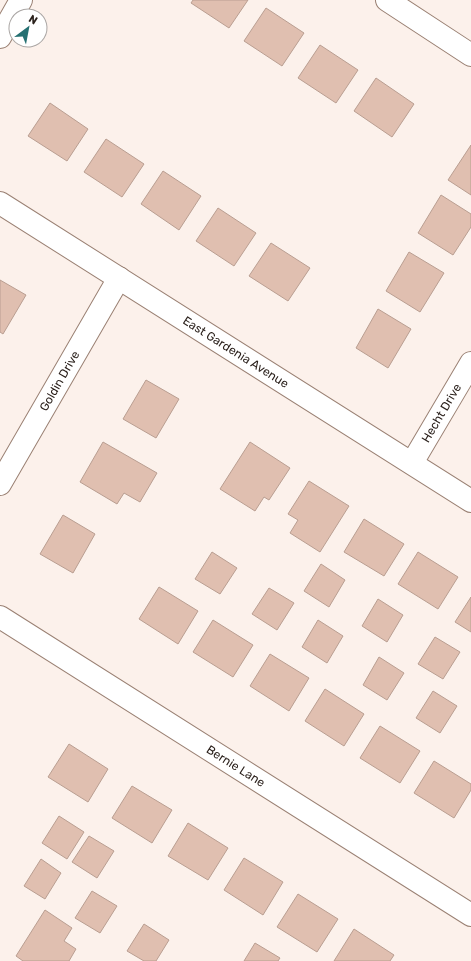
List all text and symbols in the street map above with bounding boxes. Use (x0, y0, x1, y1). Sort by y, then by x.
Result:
north arrow (8, 8, 48, 48)
text: N (26, 12, 40, 28)
street label: East Gardenia Avenue (180, 314, 291, 391)
street label: Goldin Drive (37, 348, 83, 414)
street label: Hecht Drive (419, 381, 464, 445)
street label: Bernie Lane (204, 742, 268, 790)

